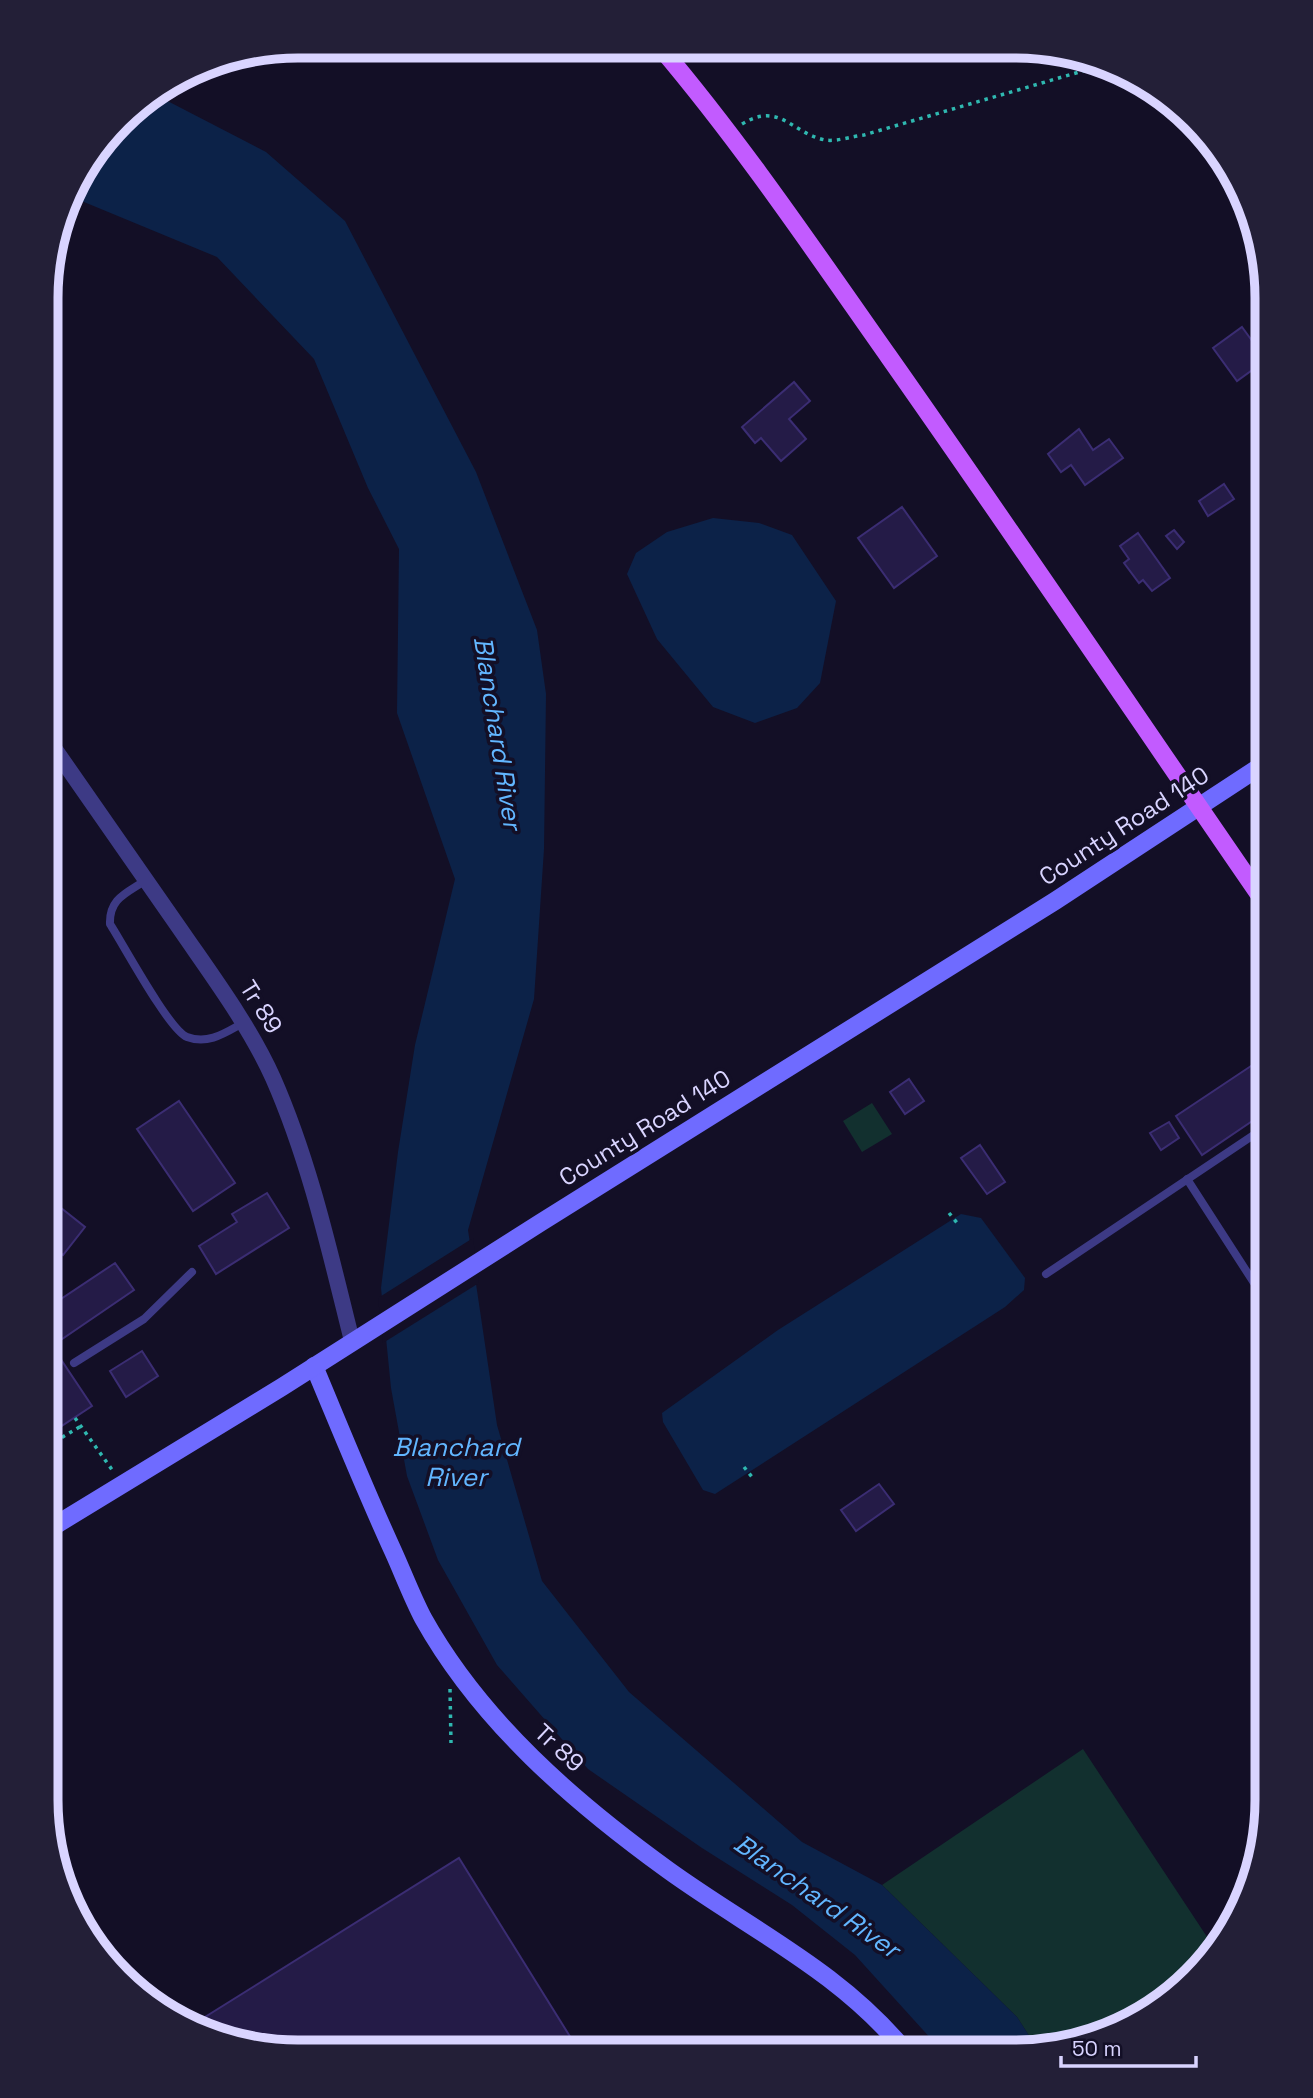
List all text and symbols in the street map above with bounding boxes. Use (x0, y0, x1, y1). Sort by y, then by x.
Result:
water label: Blanchard River (466, 634, 531, 835)
street label: County Road 140 (1033, 759, 1215, 892)
street label: Tr 89 (233, 974, 290, 1039)
street label: County Road 140 (553, 1062, 736, 1193)
water label: Blanchard River (393, 1430, 523, 1494)
street label: Tr 89 (528, 1717, 591, 1778)
water label: Blanchard River (727, 1826, 909, 1968)
scale bar (1061, 2024, 1196, 2068)
text: 50 m (1072, 2035, 1122, 2062)

